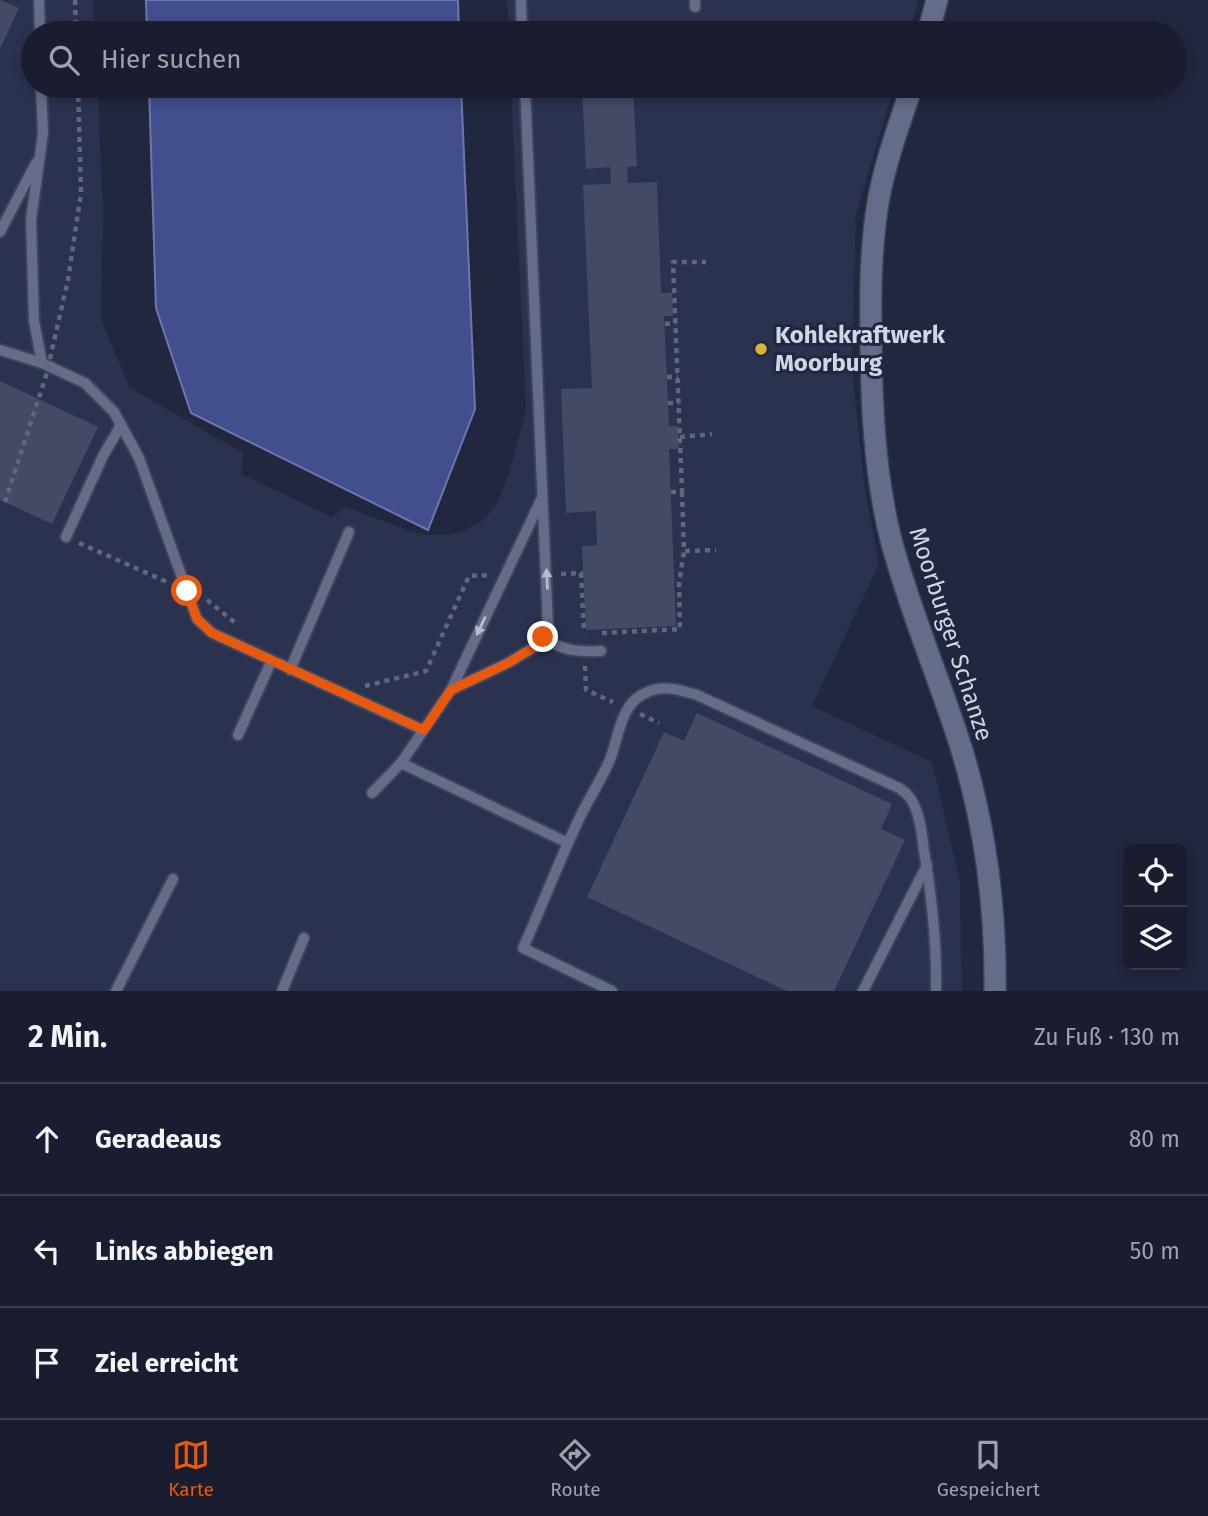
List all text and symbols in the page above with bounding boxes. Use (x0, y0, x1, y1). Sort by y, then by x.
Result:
search box (21, 21, 1187, 98)
icon: search (45, 41, 83, 79)
text: Hier suchen (101, 44, 241, 75)
place label: Kohlekraftwerk Moorburg (775, 321, 946, 377)
marker: Kohlekraftwerk Moorburg (753, 341, 769, 357)
street label: Moorburger Schanze (903, 524, 999, 744)
one-way arrow (542, 568, 553, 590)
route start (171, 575, 202, 606)
one-way arrow (475, 616, 487, 636)
route end (527, 621, 558, 652)
map controls (1124, 844, 1187, 970)
button: locate (1124, 844, 1187, 907)
button: layers (1124, 907, 1187, 970)
text: 2 Min. (28, 1019, 107, 1055)
text: Zu Fuß · 130 m (1034, 1023, 1180, 1051)
icon: ahead (28, 1120, 66, 1158)
text: Geradeaus (95, 1124, 221, 1155)
text: 80 m (1129, 1125, 1180, 1153)
icon: left (28, 1232, 66, 1270)
text: Links abbiegen (95, 1236, 274, 1267)
text: 50 m (1130, 1237, 1180, 1265)
icon: arrive (28, 1344, 66, 1382)
text: Ziel erreicht (95, 1348, 238, 1379)
tab: Karte (168, 1436, 214, 1501)
tab: Route (550, 1436, 600, 1501)
tab: Gespeichert (937, 1436, 1040, 1501)

